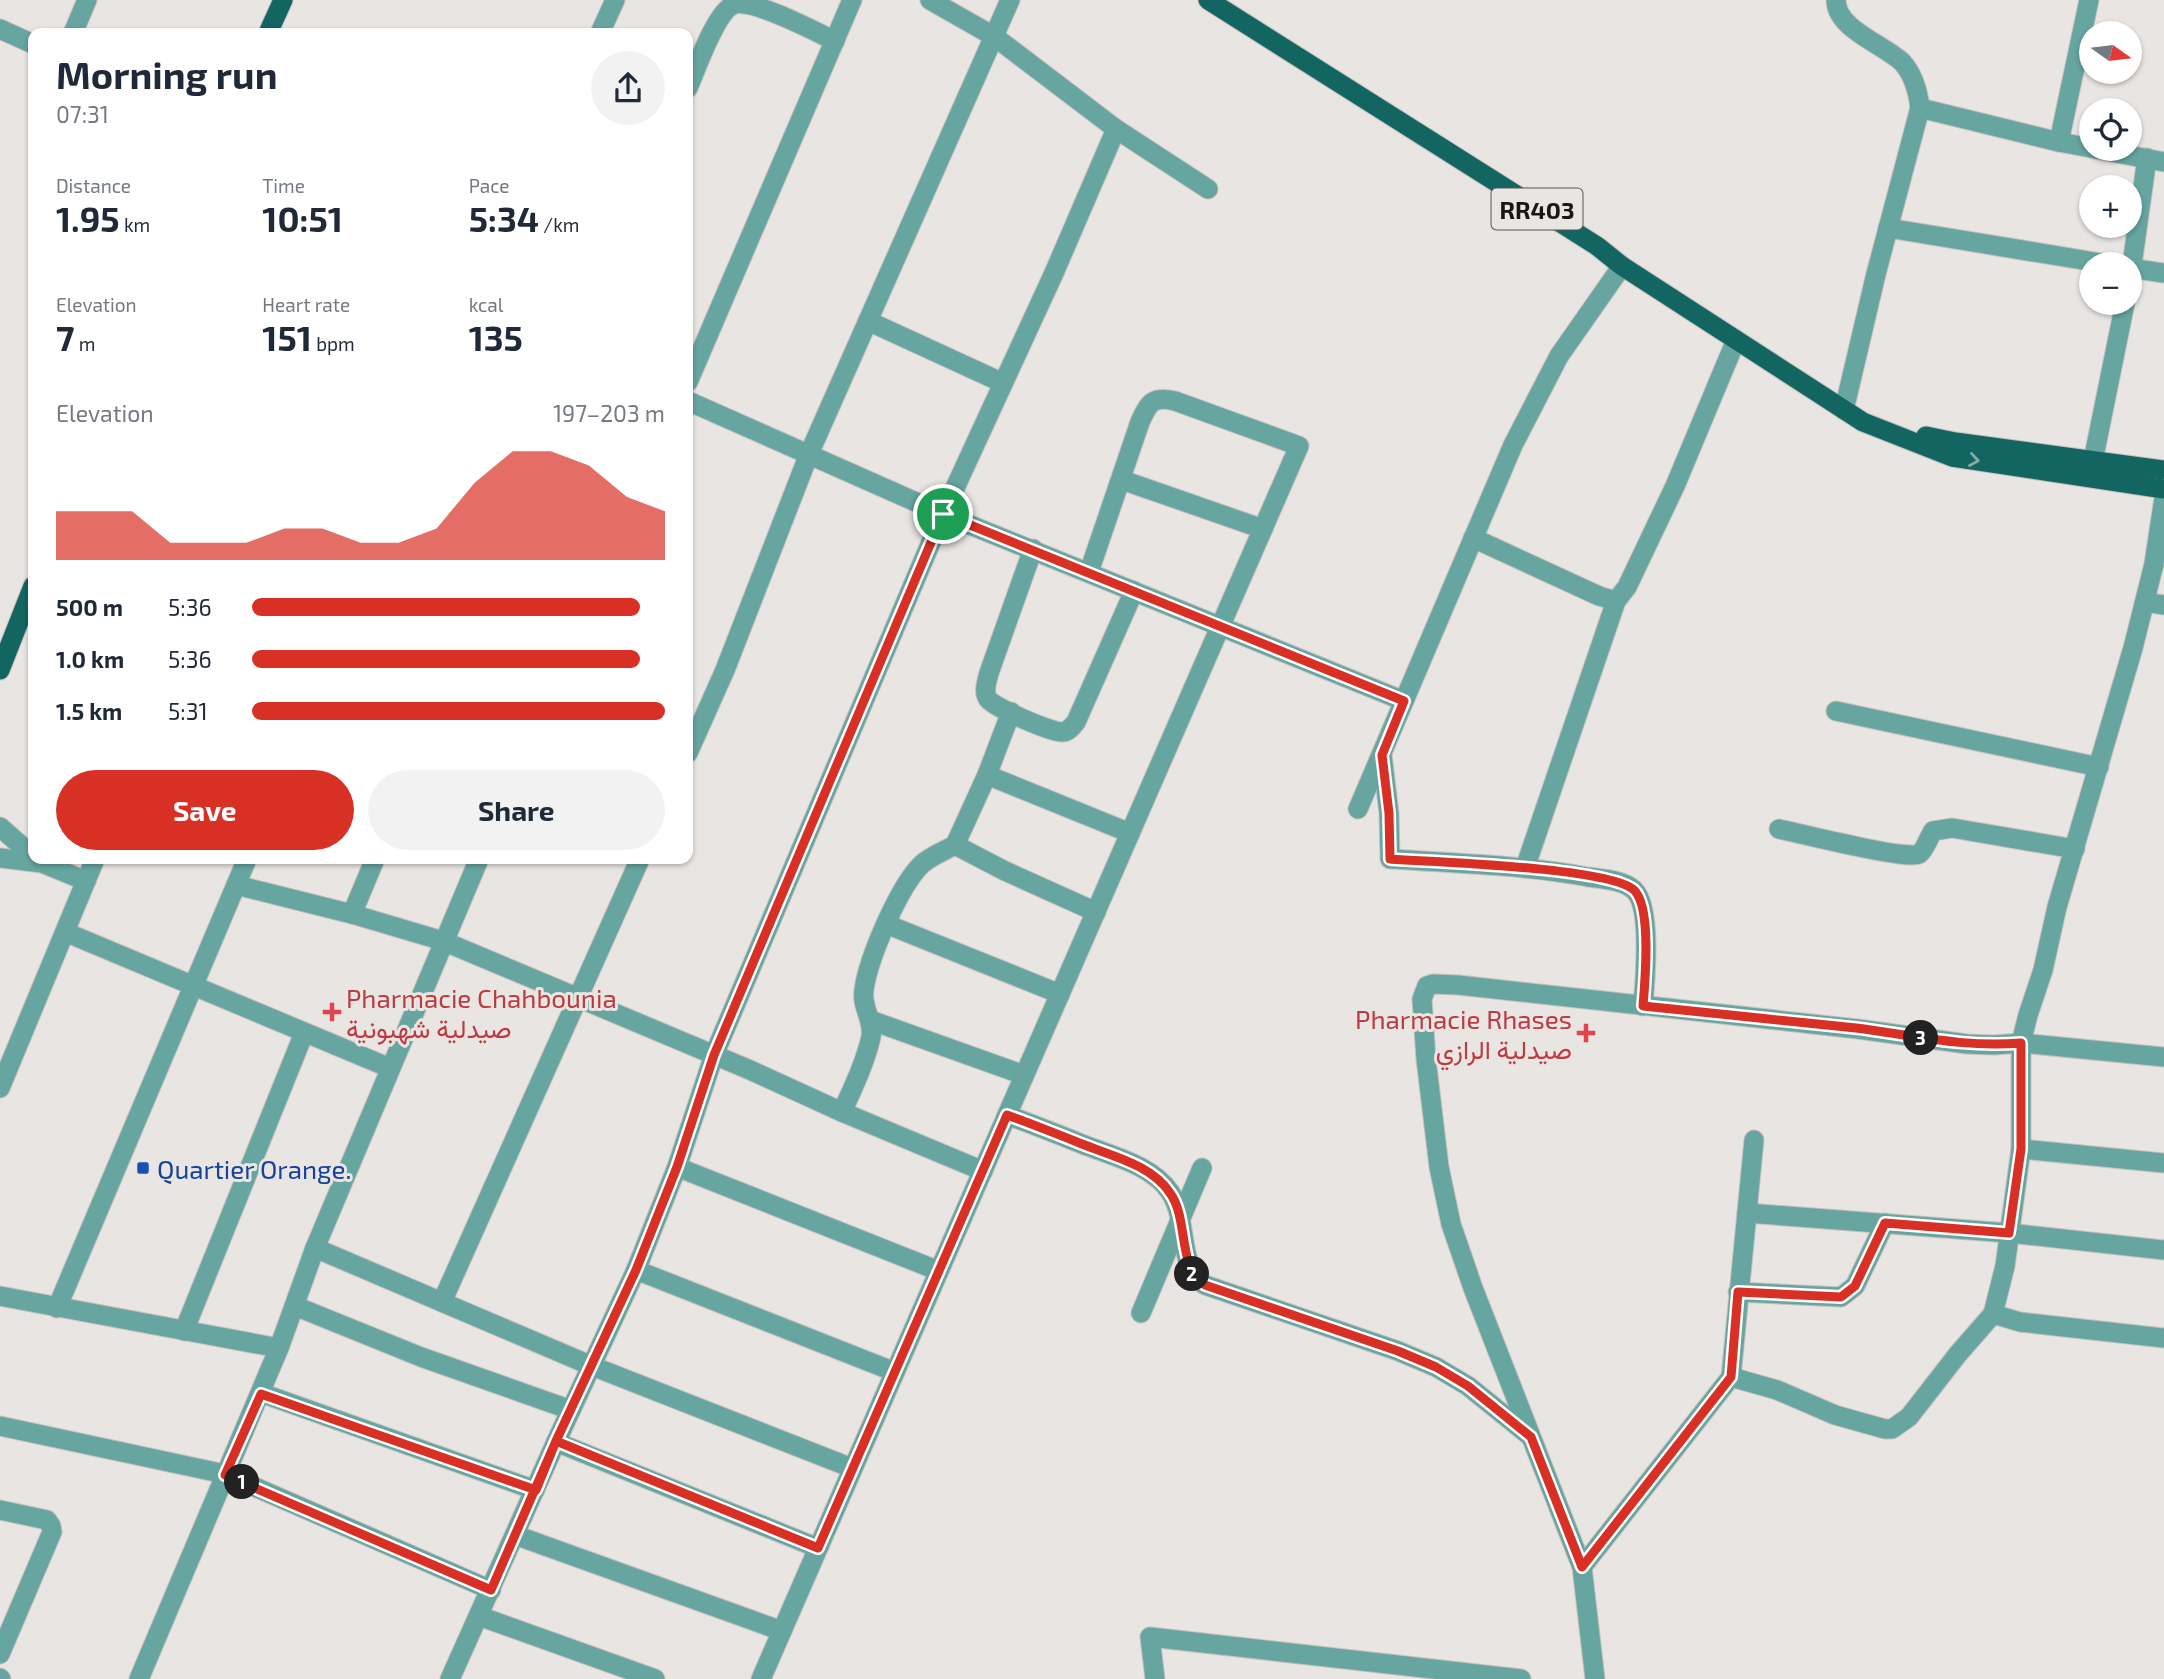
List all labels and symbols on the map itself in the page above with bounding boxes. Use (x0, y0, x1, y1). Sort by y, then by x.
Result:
north arrow (2079, 21, 2142, 84)
road number: RR403 (1492, 188, 1582, 230)
one-way arrow (1968, 452, 1979, 467)
pin (913, 484, 973, 544)
place label: Pharmacie Chahbounia صيدلية شهبونية (346, 982, 617, 1045)
place label: Pharmacie Rhases صيدلية الرازي (1355, 1003, 1572, 1071)
marker: Pharmacie Chahbounia صيدلية شهبونية (324, 1004, 340, 1020)
pin: 3 (1904, 1020, 1938, 1056)
marker: Pharmacie Rhases صيدلية الرازي (1578, 1025, 1594, 1041)
place label: Quartier Orange. (157, 1153, 351, 1184)
marker: Quartier Orange. (135, 1160, 151, 1176)
pin: 2 (1174, 1256, 1210, 1292)
pin: 1 (224, 1464, 260, 1500)

